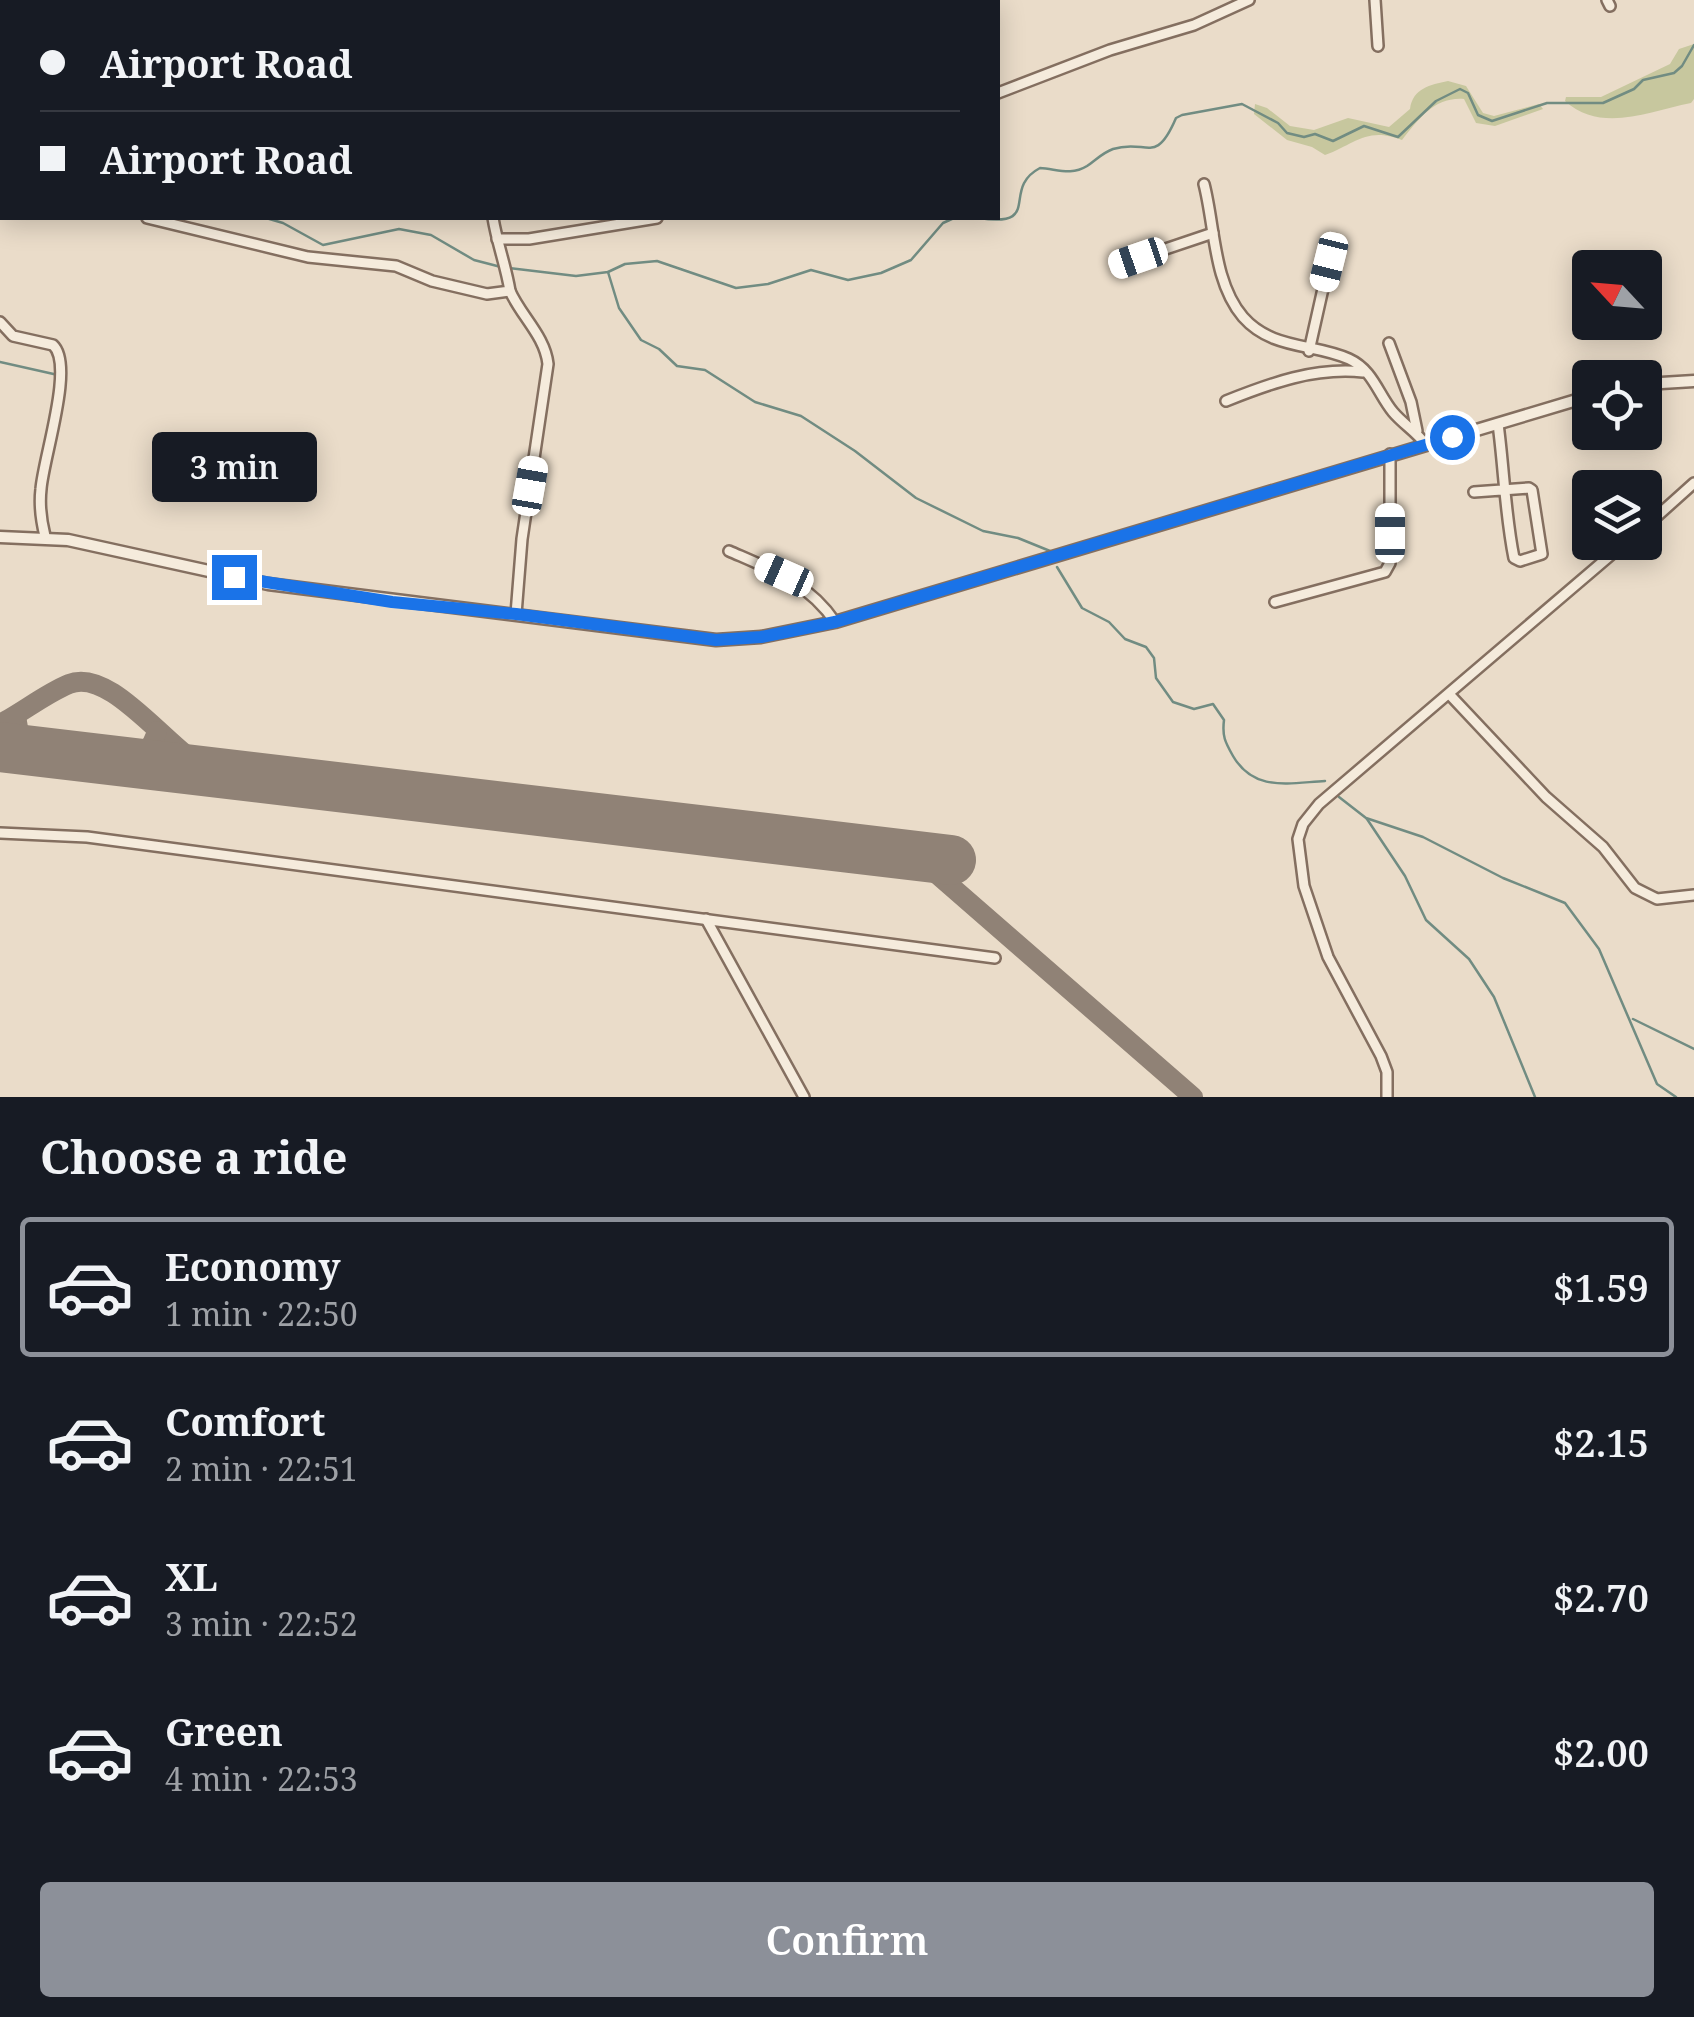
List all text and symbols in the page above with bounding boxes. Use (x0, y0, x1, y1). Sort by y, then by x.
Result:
text: Airport Road (100, 37, 353, 89)
text: Airport Road (100, 133, 353, 185)
car (1307, 229, 1351, 295)
car (1105, 234, 1171, 282)
north arrow (1572, 250, 1662, 340)
map controls (1572, 250, 1662, 560)
button: locate (1572, 360, 1662, 450)
route start (1430, 415, 1475, 460)
callout: 3 min (152, 432, 316, 502)
text: 3 min (190, 445, 279, 488)
car (510, 454, 550, 518)
button: layers (1572, 470, 1662, 560)
car (1375, 503, 1405, 563)
car (750, 549, 818, 601)
route end (212, 555, 257, 600)
text: Choose a ride (40, 1126, 348, 1187)
text: Economy (165, 1240, 341, 1292)
icon: car (45, 1242, 135, 1332)
text: $1.59 (1553, 1261, 1649, 1313)
text: 1 min · 22:50 (165, 1292, 358, 1335)
text: Comfort (165, 1395, 325, 1447)
icon: car (45, 1397, 135, 1487)
text: $2.15 (1553, 1416, 1649, 1468)
text: 2 min · 22:51 (165, 1447, 358, 1490)
text: XL (165, 1550, 218, 1602)
icon: car (45, 1552, 135, 1642)
text: $2.70 (1553, 1571, 1649, 1623)
text: 3 min · 22:52 (165, 1602, 358, 1645)
text: Green (165, 1705, 283, 1757)
icon: car (45, 1707, 135, 1797)
text: $2.00 (1553, 1726, 1649, 1778)
text: 4 min · 22:53 (165, 1757, 358, 1800)
button: Confirm (40, 1882, 1654, 1997)

